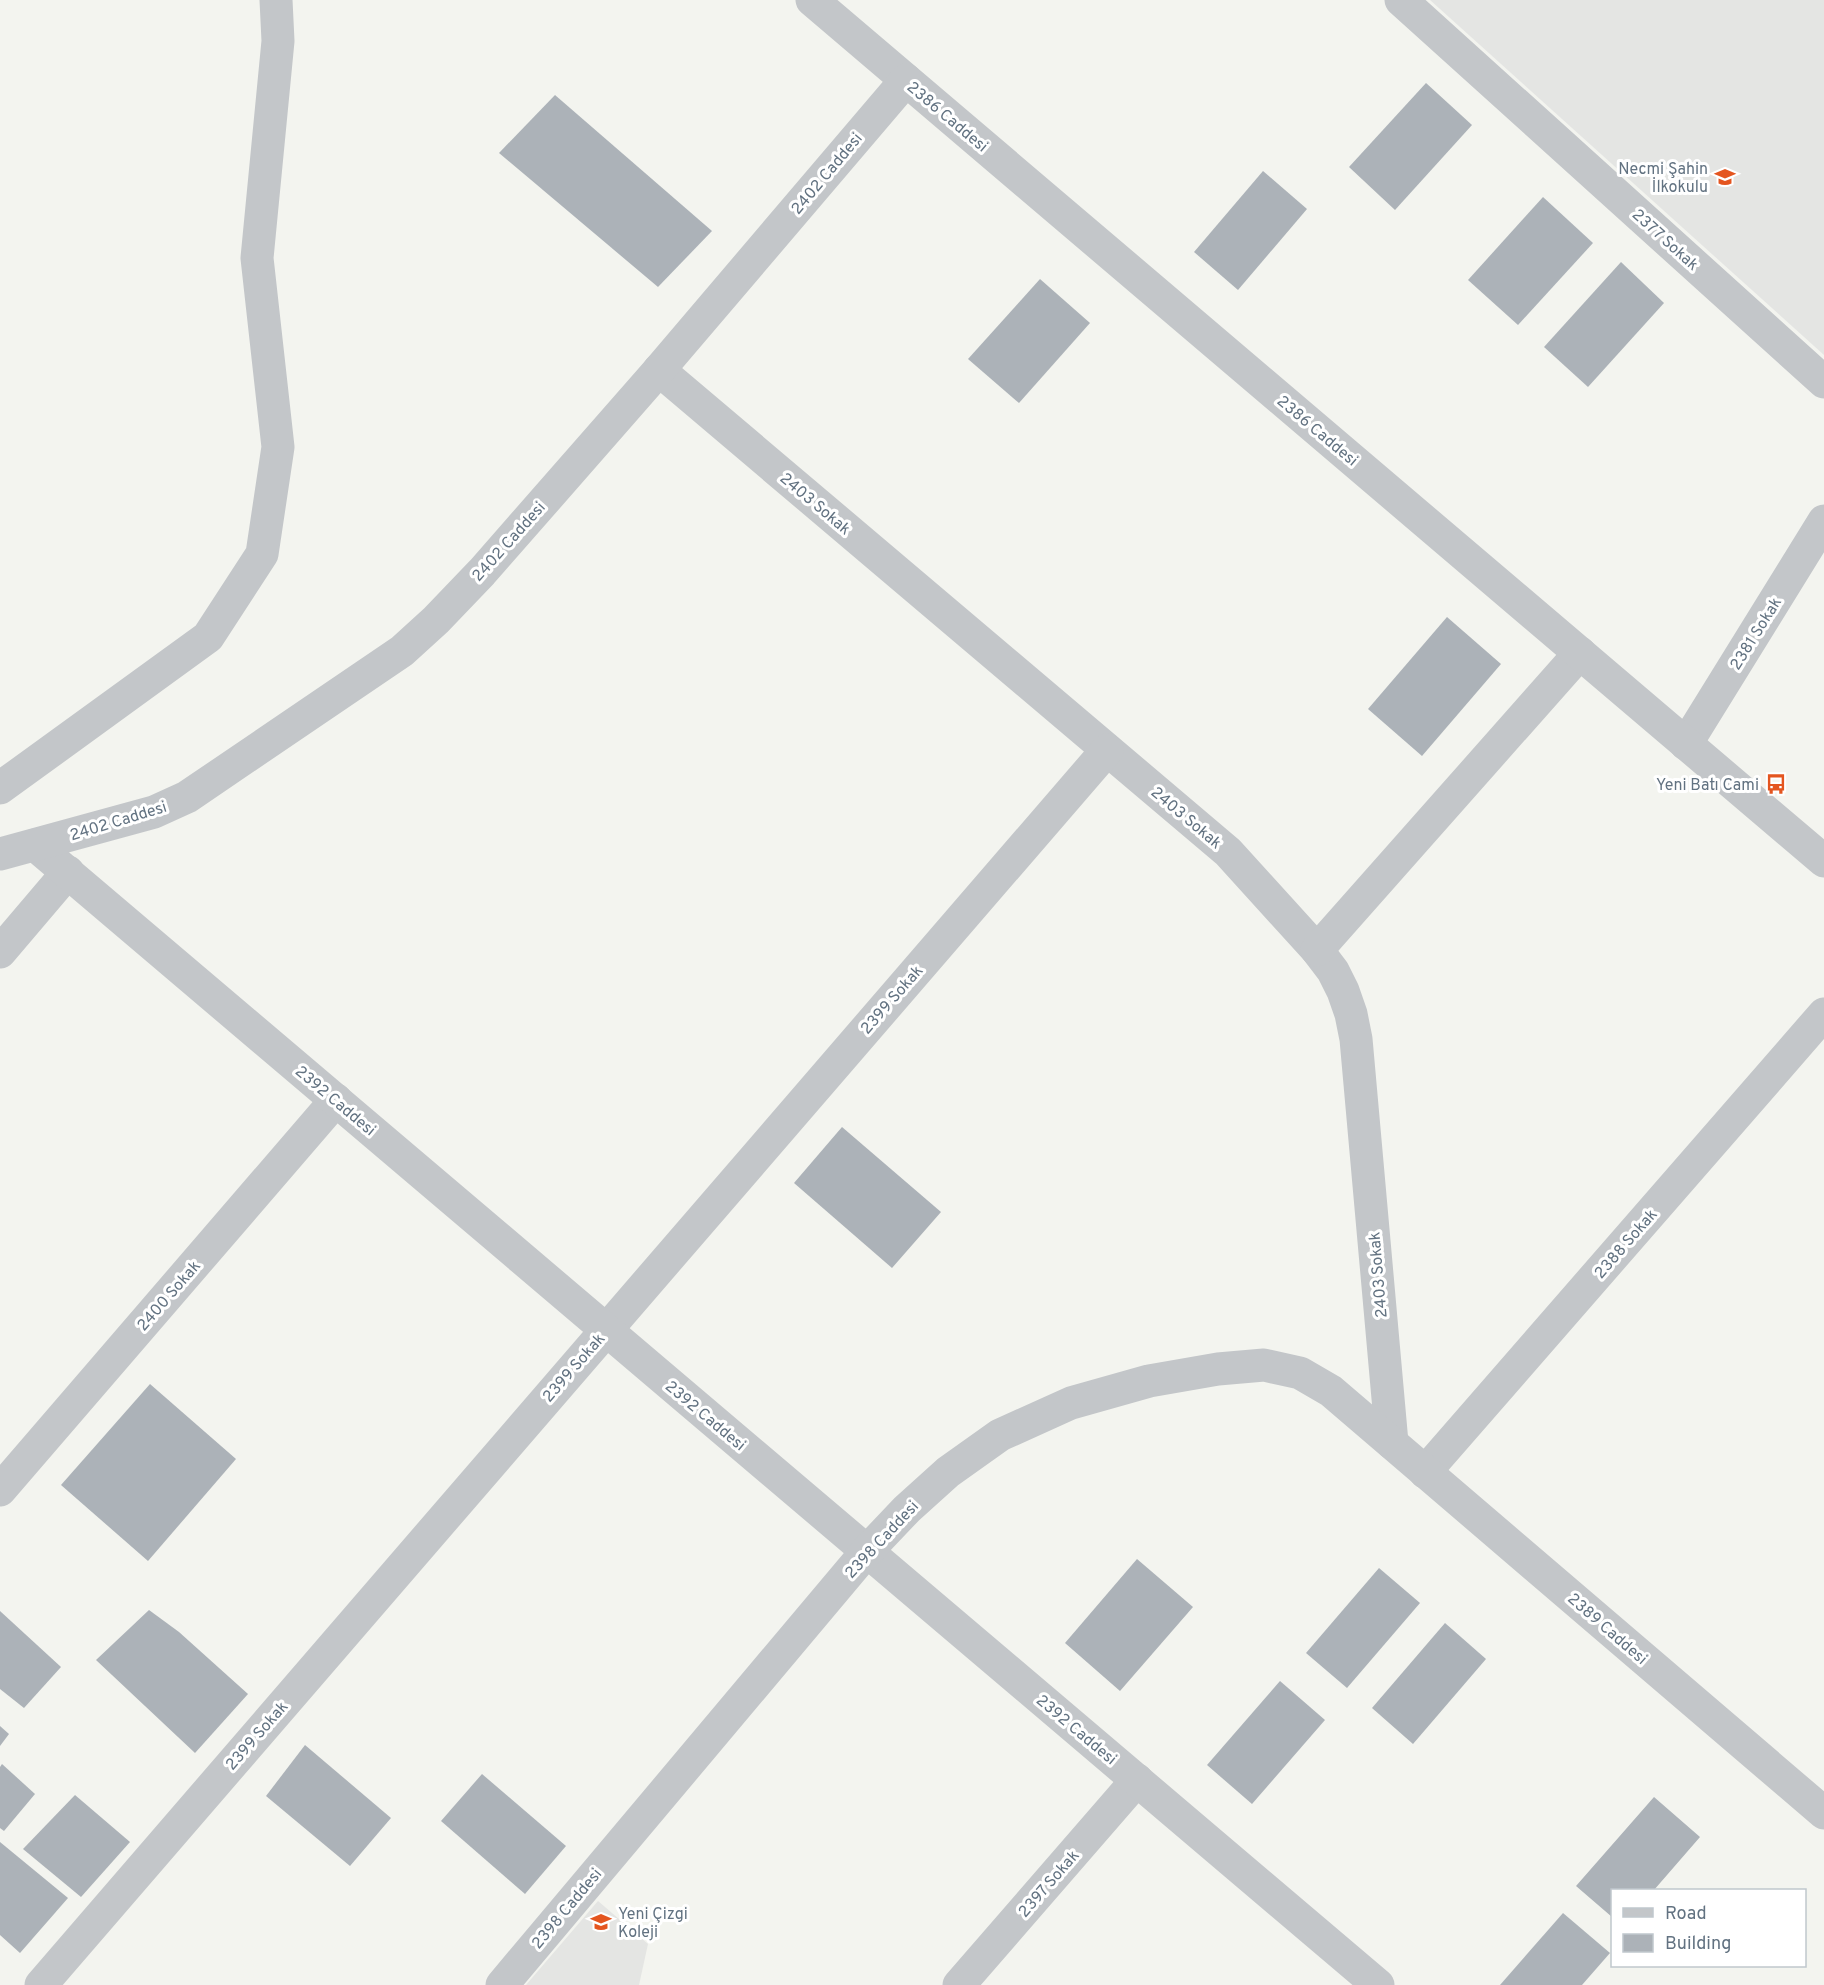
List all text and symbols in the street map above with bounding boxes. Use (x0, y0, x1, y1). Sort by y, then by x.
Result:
street label: 2386 Caddesi (902, 78, 991, 157)
street label: 2402 Caddesi (788, 129, 867, 219)
place label: Necmi Şahin İlkokulu (1618, 160, 1708, 198)
school or university icon: Necmi Şahin İlkokulu (1713, 165, 1737, 189)
street label: 2377 Sokak (1627, 205, 1702, 276)
street label: 2386 Caddesi (1272, 392, 1361, 471)
street label: 2403 Sokak (775, 469, 854, 540)
street label: 2402 Caddesi (468, 498, 551, 586)
street label: 2381 Sokak (1726, 594, 1787, 674)
bus stop icon: Yeni Batı Cami (1764, 772, 1788, 796)
place label: Yeni Batı Cami (1656, 776, 1759, 796)
street label: 2403 Sokak (1146, 783, 1225, 854)
street label: 2402 Caddesi (68, 798, 170, 846)
street label: 2399 Sokak (857, 962, 928, 1039)
street label: 2392 Caddesi (290, 1062, 379, 1141)
street label: 2388 Sokak (1591, 1205, 1662, 1283)
street label: 2403 Sokak (1365, 1231, 1393, 1319)
street label: 2400 Sokak (133, 1257, 206, 1336)
street label: 2399 Sokak (539, 1330, 610, 1407)
street label: 2392 Caddesi (660, 1377, 749, 1456)
street label: 2398 Caddesi (841, 1497, 924, 1583)
street label: 2389 Caddesi (1563, 1589, 1651, 1670)
street label: 2392 Caddesi (1031, 1691, 1120, 1770)
street label: 2399 Sokak (222, 1698, 293, 1775)
street label: 2397 Sokak (1015, 1846, 1084, 1922)
street label: 2398 Caddesi (528, 1865, 607, 1954)
legend (1611, 1889, 1806, 1967)
text: Road (1665, 1903, 1707, 1926)
place label: Yeni Çizgi Koleji (618, 1905, 688, 1943)
school or university icon: Yeni Çizgi Koleji (589, 1910, 613, 1934)
text: Building (1665, 1933, 1731, 1956)

